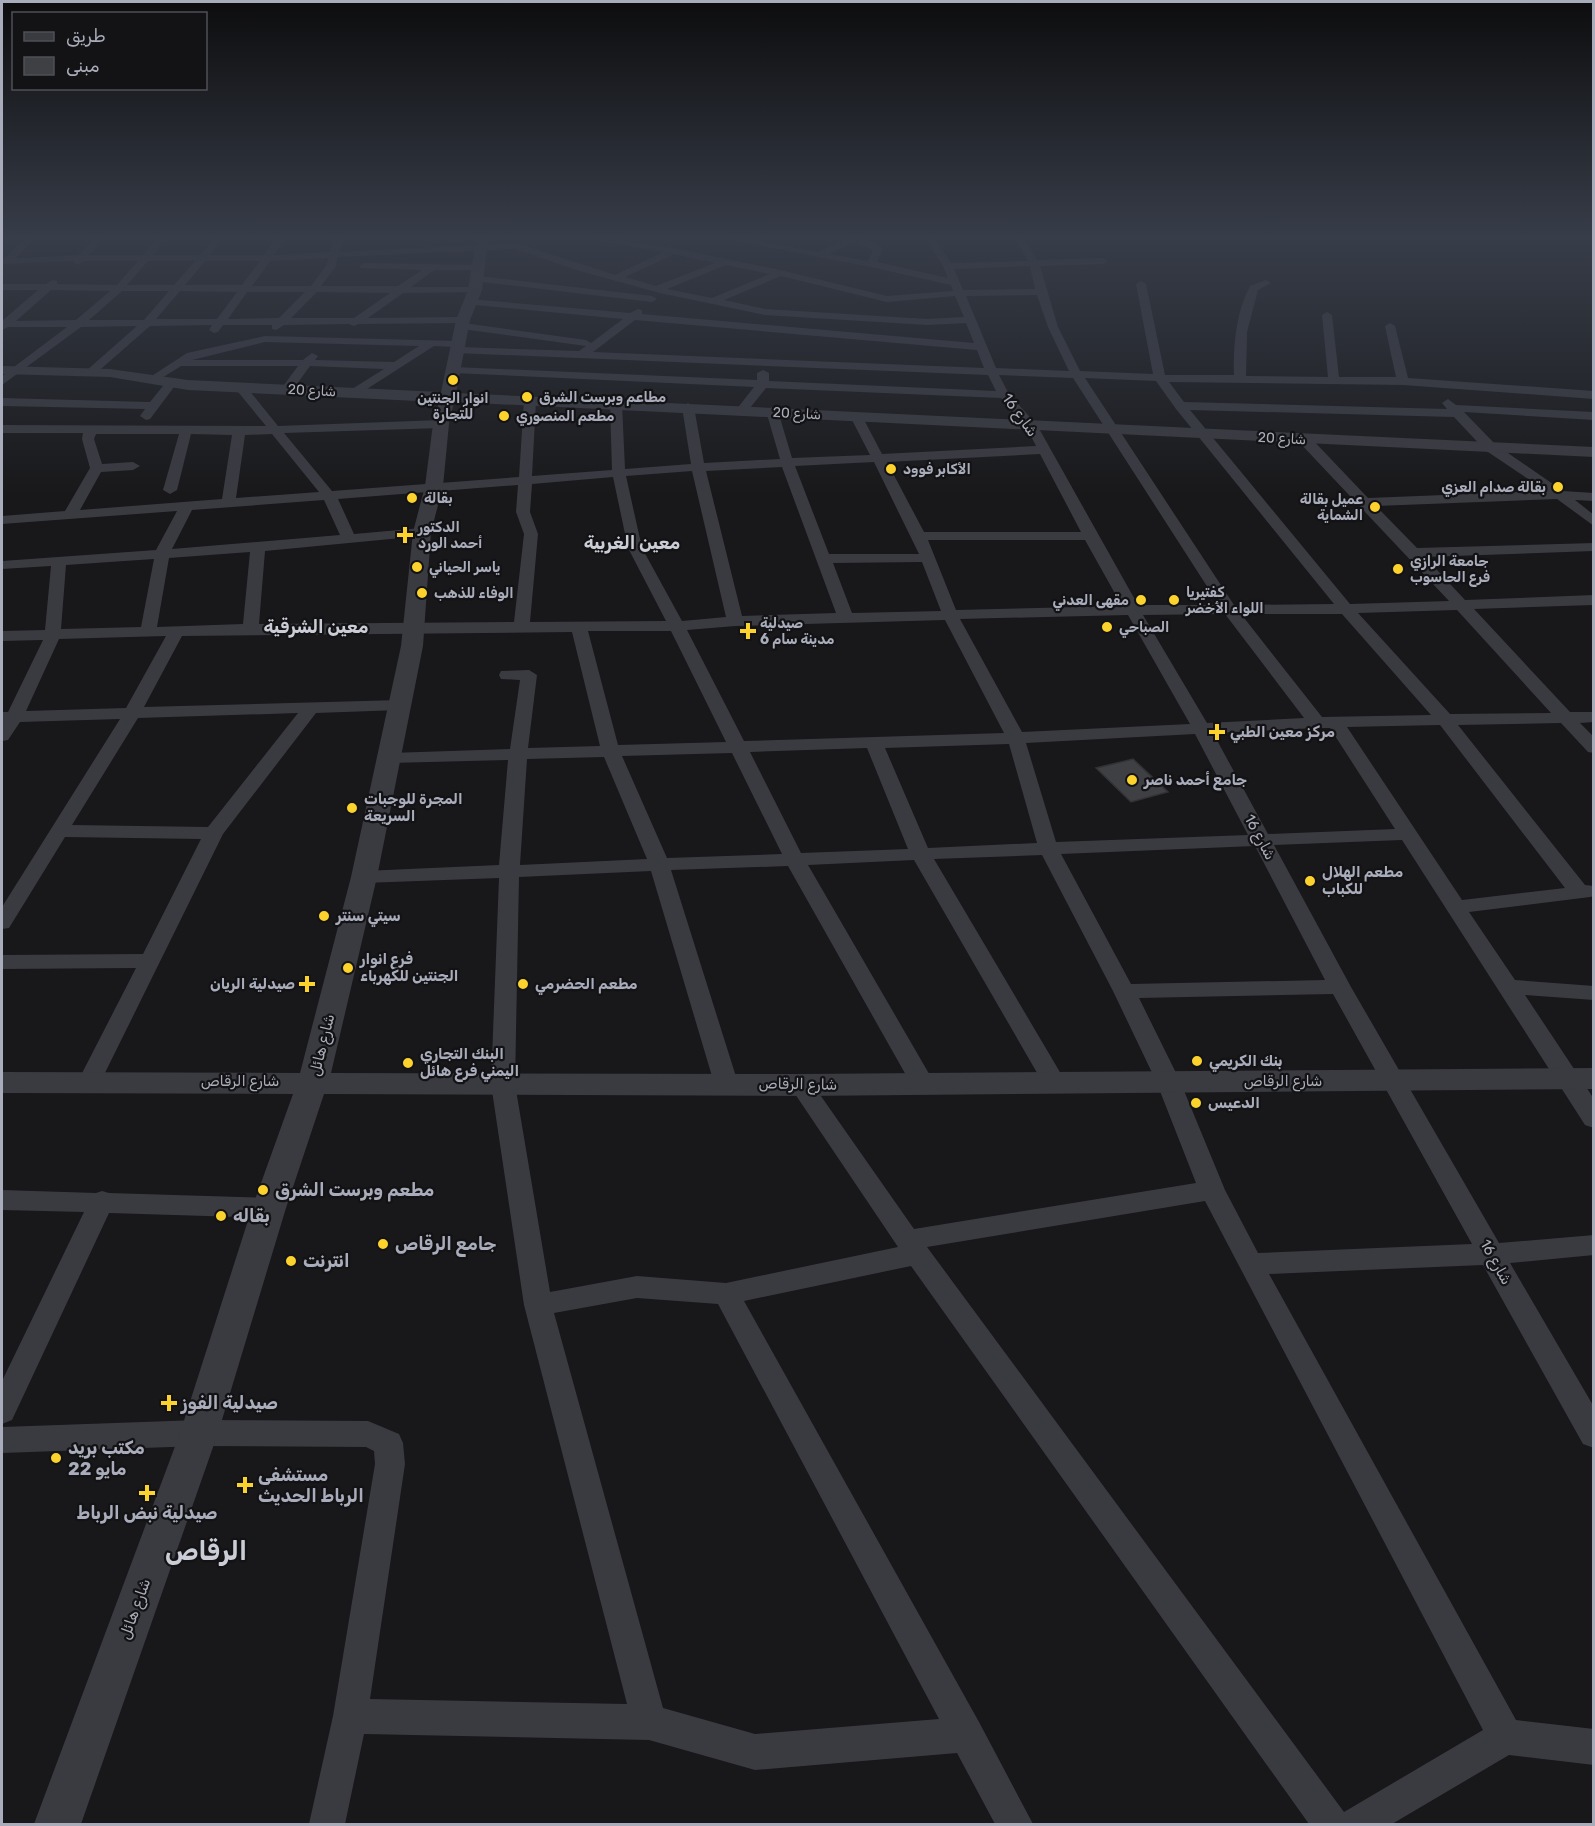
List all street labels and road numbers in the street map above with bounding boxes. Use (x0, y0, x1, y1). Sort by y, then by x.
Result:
street label: شارع 20 (287, 381, 337, 402)
street label: شارع 16 (997, 390, 1042, 441)
street label: شارع 20 (772, 404, 822, 425)
street label: شارع 20 (1257, 429, 1307, 450)
street label: شارع 16 (1239, 811, 1279, 864)
street label: شارع هائل (306, 1012, 340, 1078)
street label: شارع الرقاص (201, 1072, 279, 1092)
street label: شارع الرقاص (1244, 1072, 1322, 1092)
street label: شارع الرقاص (758, 1074, 838, 1096)
street label: شارع 16 (1474, 1236, 1516, 1289)
street label: شارع هائل (116, 1576, 156, 1643)

